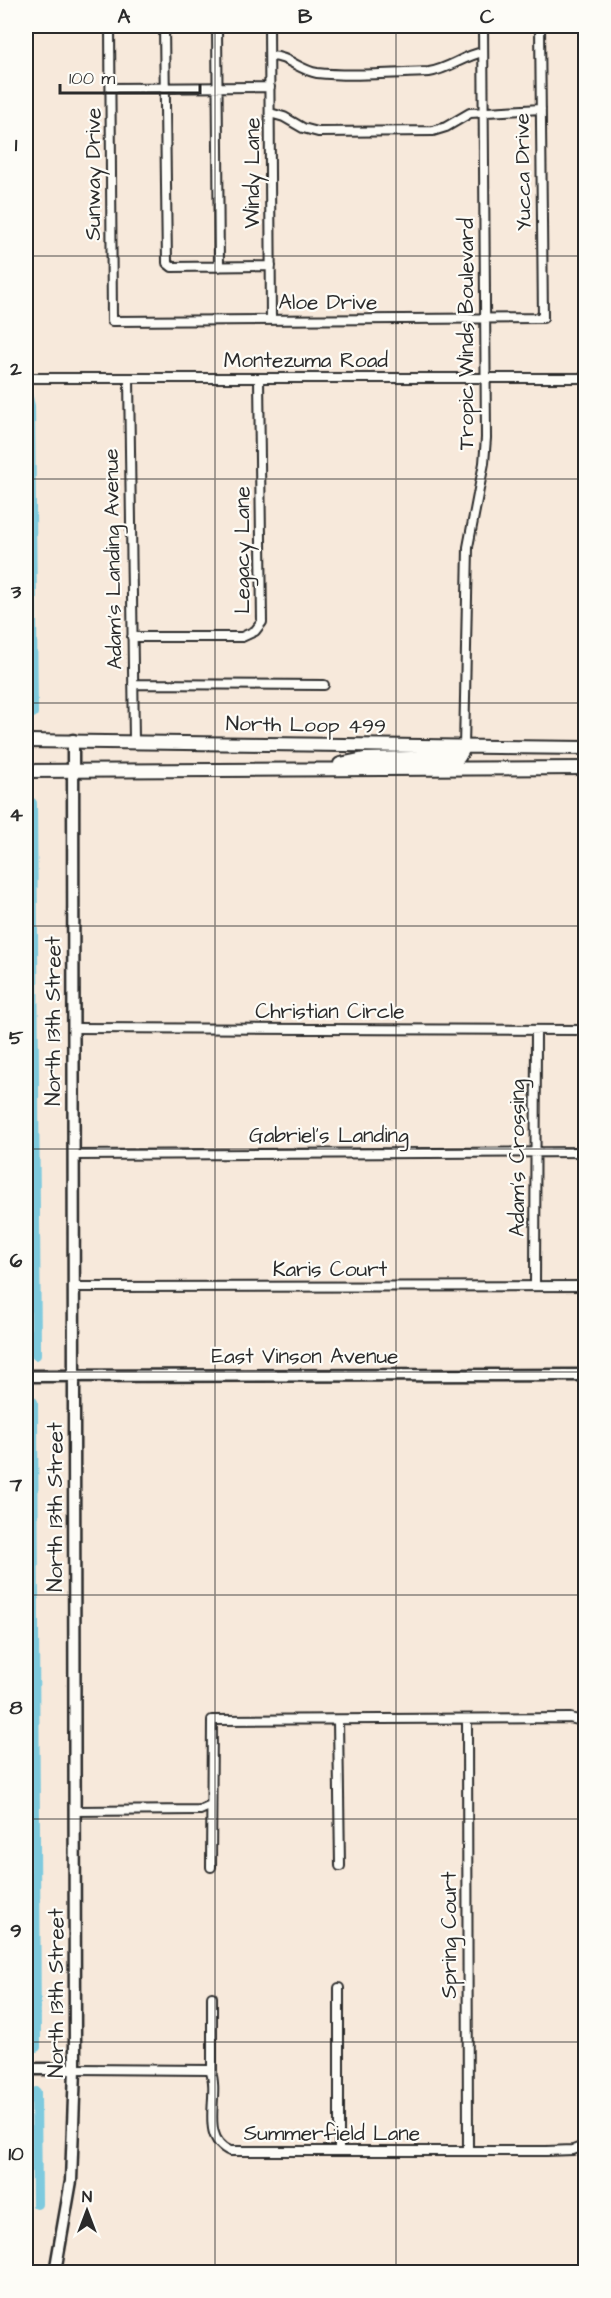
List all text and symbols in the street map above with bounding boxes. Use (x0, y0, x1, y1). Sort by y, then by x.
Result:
text: A (118, 3, 131, 31)
text: B (298, 3, 313, 31)
text: C (480, 3, 495, 31)
scale bar (60, 57, 200, 95)
text: 100 m (69, 66, 115, 91)
street label: Sunway Drive (79, 108, 110, 240)
street label: Yucca Drive (507, 113, 539, 231)
street label: Windy Lane (238, 117, 269, 229)
text: 1 (15, 131, 18, 159)
street label: Tropic Winds Boulevard (452, 218, 482, 450)
street label: Aloe Drive (279, 288, 377, 317)
street label: Montezuma Road (224, 346, 388, 375)
text: 2 (9, 355, 22, 383)
street label: Adam's Landing Avenue (97, 448, 131, 670)
street label: Legacy Lane (228, 486, 259, 614)
text: 3 (10, 578, 22, 606)
street label: North Loop 499 (226, 709, 386, 742)
text: 4 (9, 801, 23, 829)
street label: North 13th Street (39, 936, 68, 1106)
street label: Christian Circle (255, 997, 405, 1026)
text: 5 (9, 1024, 24, 1052)
street label: Adam's Crossing (503, 1079, 534, 1237)
street label: Gabriel's Landing (249, 1121, 409, 1152)
text: 6 (10, 1247, 23, 1275)
street label: Karis Court (273, 1255, 388, 1284)
street label: East Vinson Avenue (212, 1342, 398, 1371)
street label: North 13th Street (41, 1422, 70, 1592)
text: 7 (9, 1471, 23, 1499)
text: 8 (10, 1694, 23, 1722)
street label: Spring Court (435, 1871, 466, 1999)
street label: North 13th Street (42, 1908, 71, 2078)
text: 9 (10, 1917, 22, 1945)
street label: Summerfield Lane (244, 2119, 420, 2148)
text: 10 (8, 2140, 24, 2168)
north arrow (57, 2181, 117, 2241)
text: N (82, 2186, 92, 2208)

